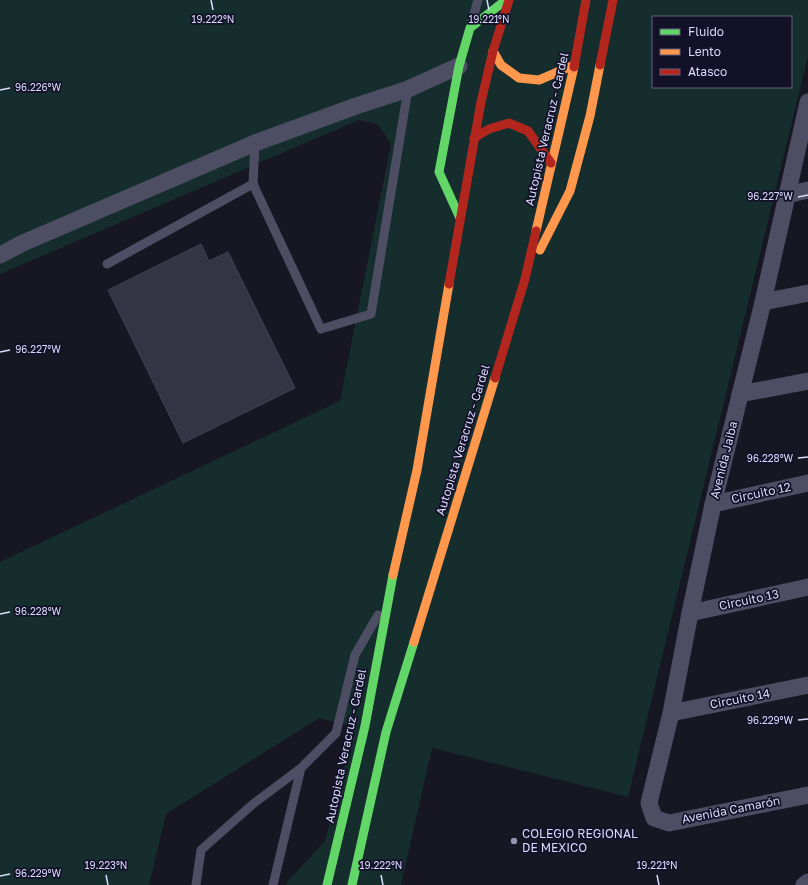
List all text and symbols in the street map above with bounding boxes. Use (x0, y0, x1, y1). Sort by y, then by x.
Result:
text: 19.222°N (192, 13, 234, 25)
text: 19.221°N (468, 13, 510, 25)
legend (652, 16, 792, 88)
text: Fluido (688, 24, 724, 39)
text: Lento (688, 44, 721, 59)
street label: Autopista Veracruz - Cardel (522, 51, 572, 207)
text: Atasco (688, 64, 727, 79)
text: 96.226°W (15, 81, 62, 93)
text: 96.227°W (747, 190, 793, 202)
text: 96.227°W (15, 343, 61, 355)
street label: Autopista Veracruz - Cardel (432, 362, 493, 517)
street label: Avenida Jaiba (707, 420, 740, 500)
text: 96.228°W (747, 452, 794, 464)
street label: Circuito 12 (730, 479, 792, 506)
street label: Circuito 13 (718, 586, 780, 613)
text: 96.228°W (15, 605, 62, 617)
street label: Autopista Veracruz - Cardel (322, 667, 369, 824)
street label: Circuito 14 (708, 685, 771, 712)
text: 96.229°W (747, 714, 794, 726)
street label: Avenida Camarón (680, 793, 781, 826)
place label: COLEGIO REGIONAL DE MEXICO (522, 826, 638, 855)
marker: COLEGIO REGIONAL DE MEXICO (509, 836, 519, 846)
text: 19.223°N (85, 859, 127, 871)
text: 19.222°N (360, 859, 402, 871)
text: 19.221°N (636, 859, 678, 871)
text: 96.229°W (15, 867, 62, 879)

